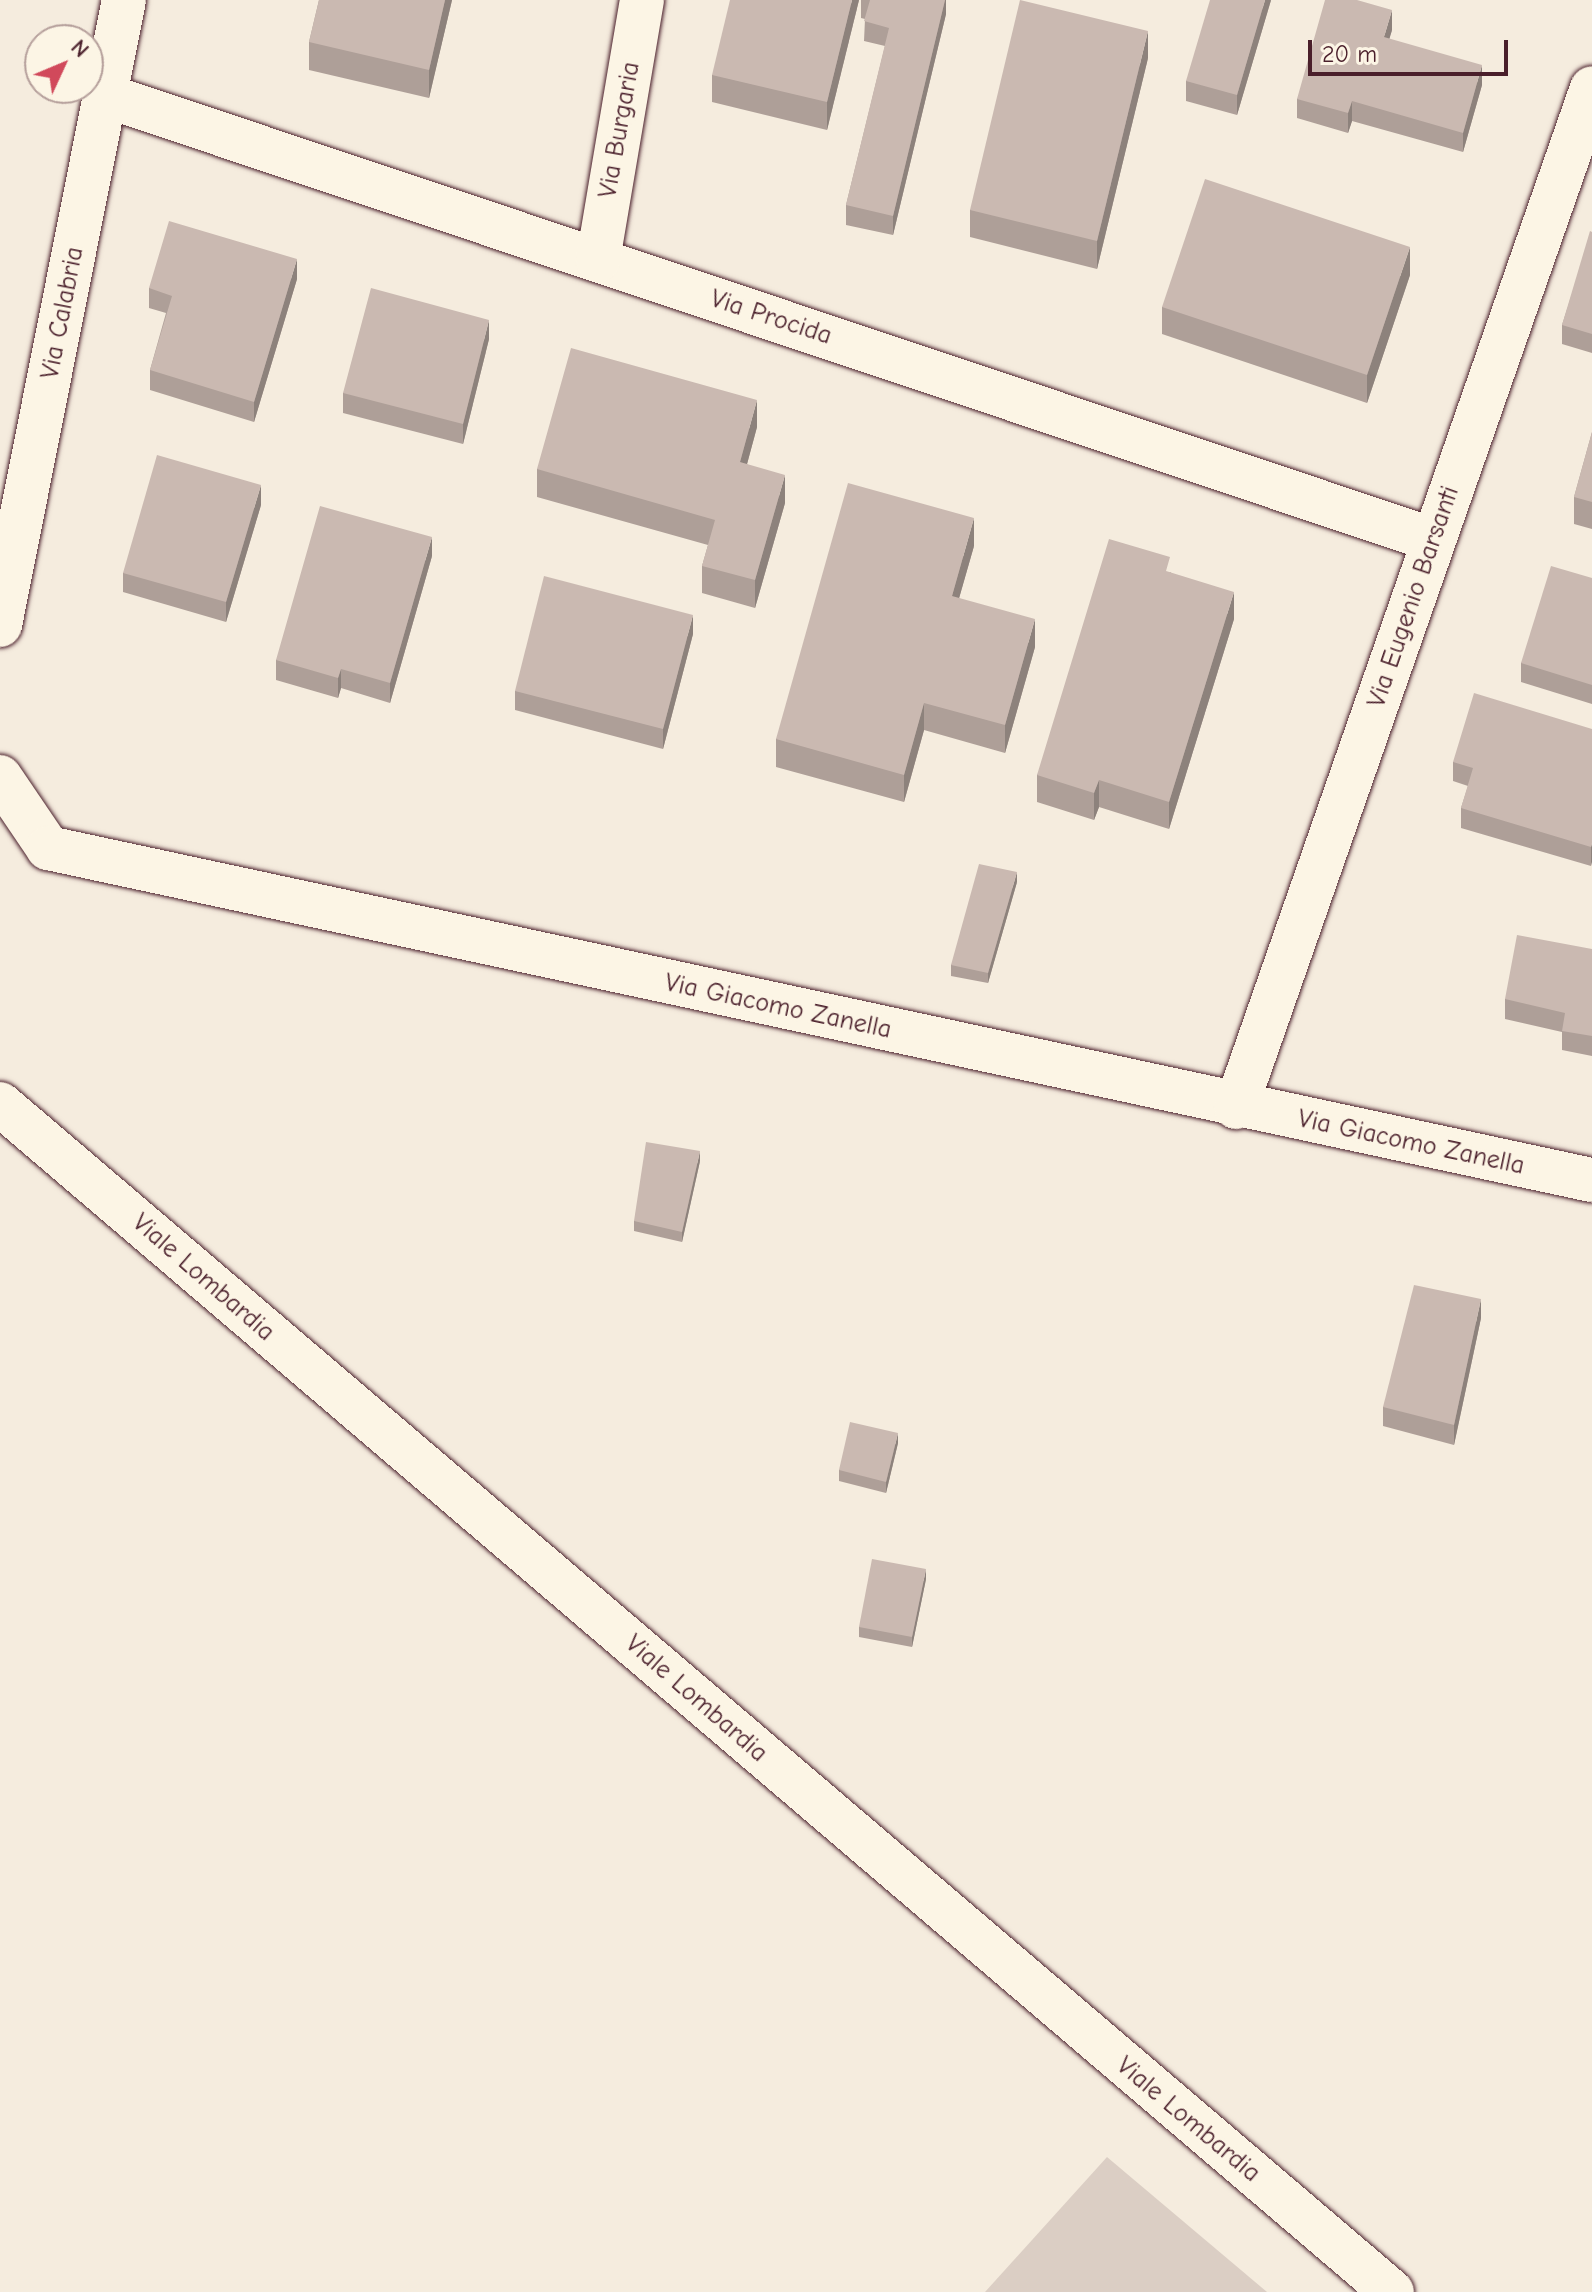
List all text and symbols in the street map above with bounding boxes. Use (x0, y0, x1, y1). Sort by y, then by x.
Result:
north arrow (24, 24, 104, 104)
scale bar (1312, 24, 1512, 74)
text: N (65, 35, 94, 63)
text: 20 m (1322, 40, 1377, 68)
street label: Via Burgaria (593, 59, 647, 201)
street label: Via Calabria (35, 244, 91, 382)
street label: Via Procida (706, 284, 836, 352)
street label: Via Eugenio Barsanti (1361, 482, 1467, 712)
street label: Via Giacomo Zanella (662, 968, 894, 1046)
street label: Via Giacomo Zanella (1295, 1104, 1527, 1182)
street label: Viale Lombardia (125, 1208, 281, 1348)
street label: Viale Lombardia (618, 1629, 774, 1769)
street label: Viale Lombardia (1110, 2051, 1266, 2189)

